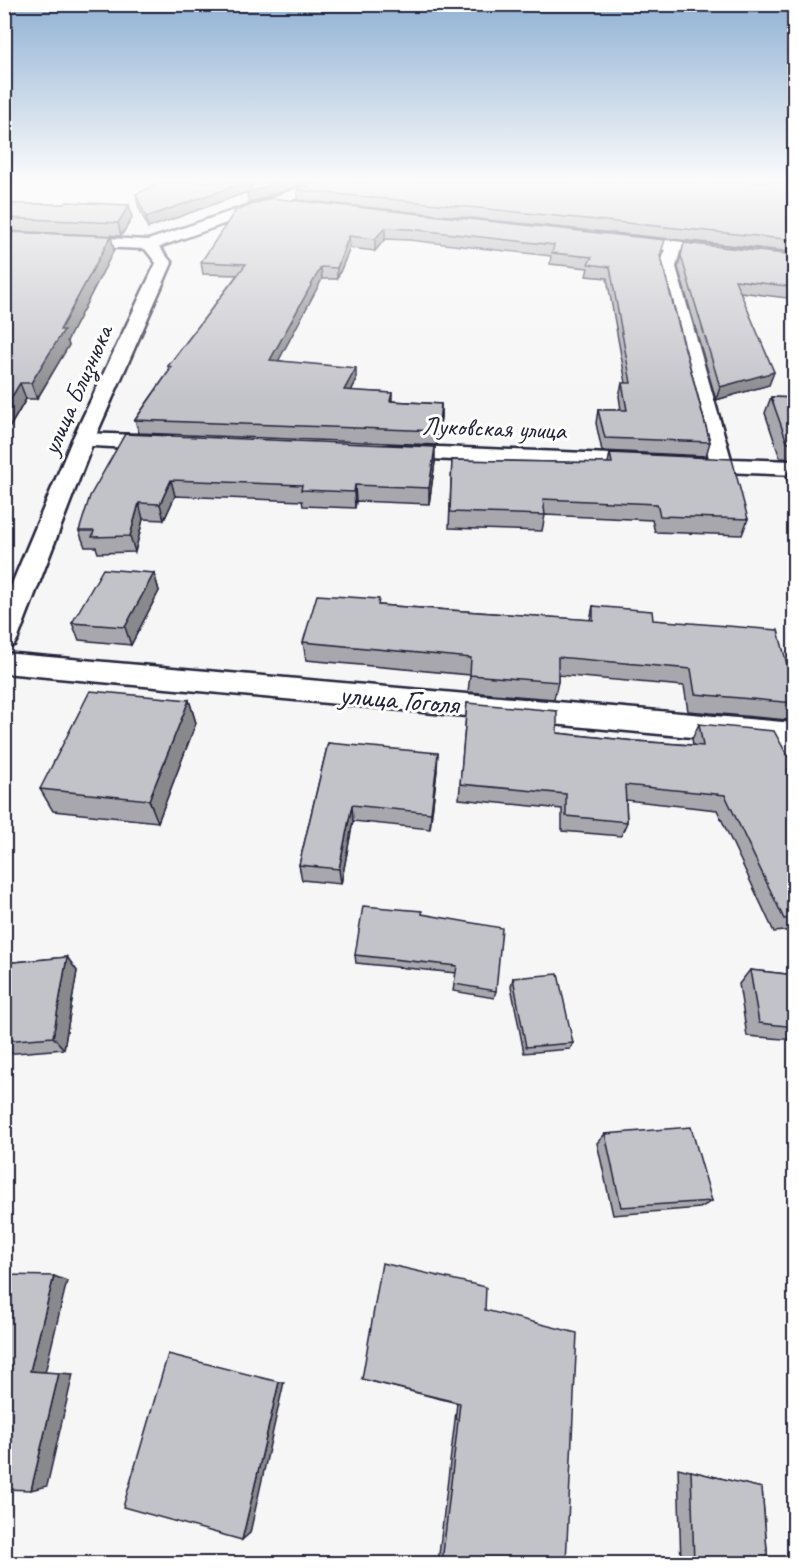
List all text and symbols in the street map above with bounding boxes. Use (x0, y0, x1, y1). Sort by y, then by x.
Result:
street label: улица Близнюка (33, 318, 122, 462)
street label: Луковская улица (421, 409, 568, 447)
street label: улица Гоголя (336, 675, 463, 723)

